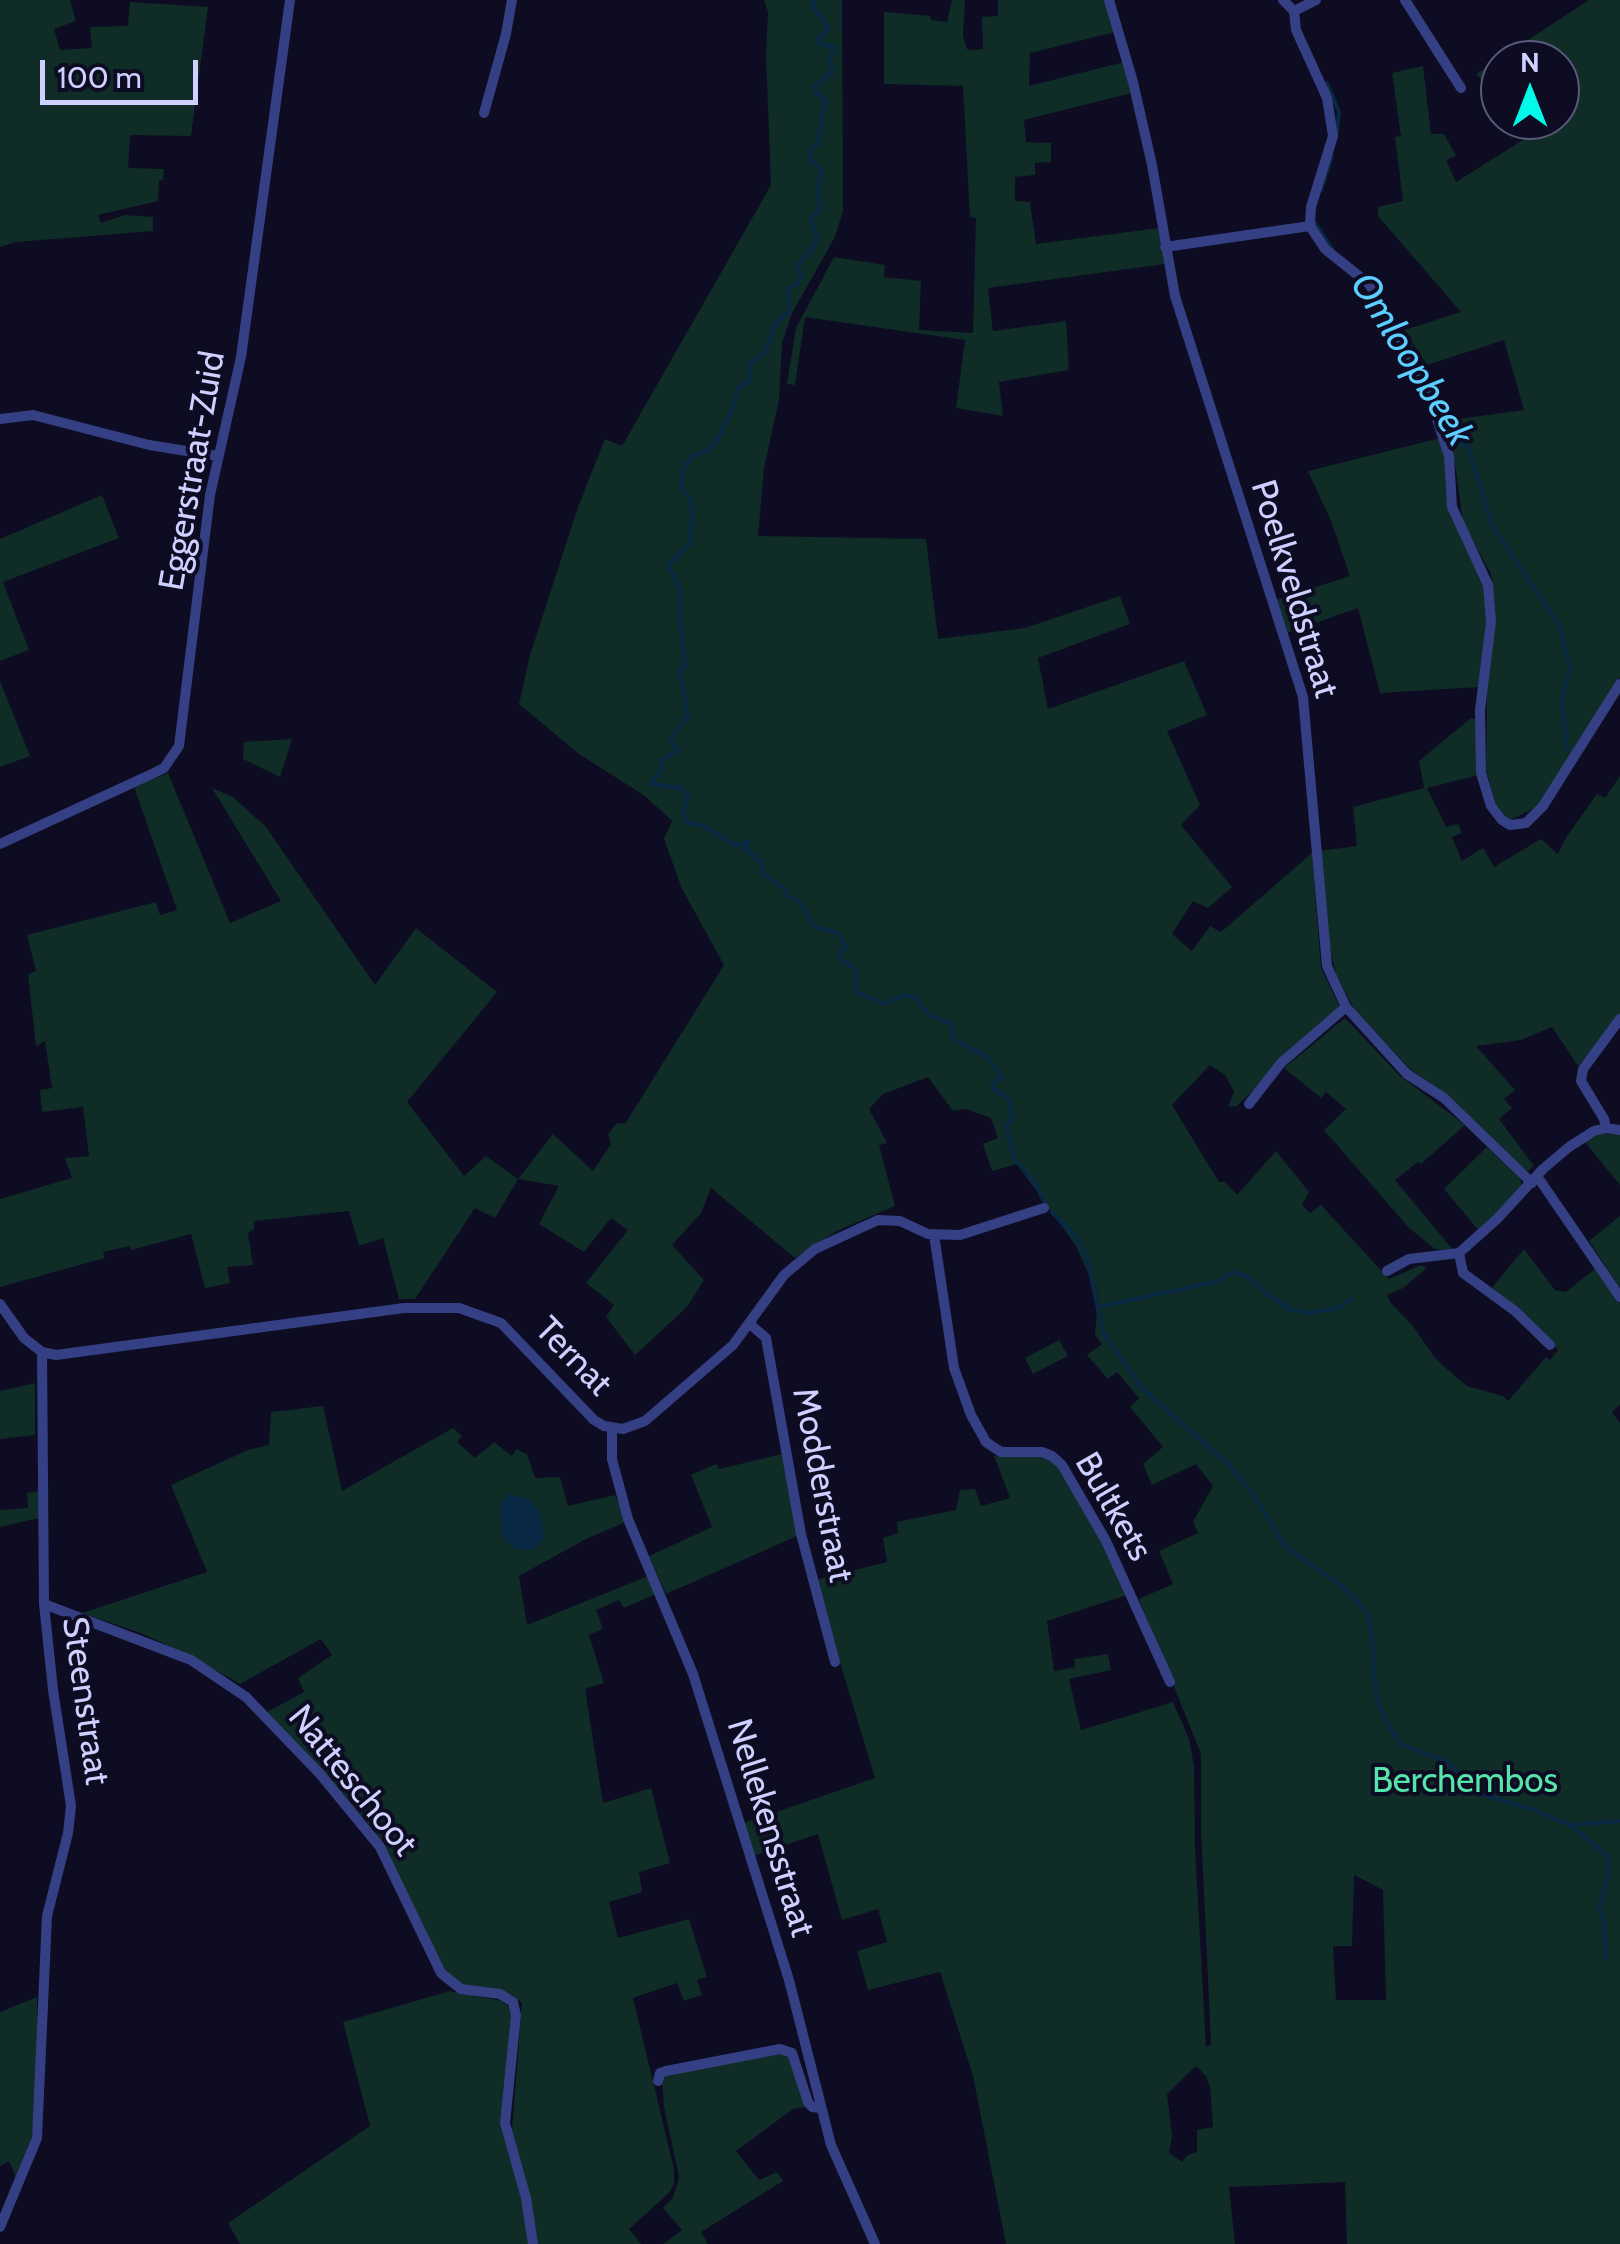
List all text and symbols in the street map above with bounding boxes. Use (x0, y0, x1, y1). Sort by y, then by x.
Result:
scale bar (45, 40, 202, 102)
north arrow (1480, 40, 1580, 140)
text: N (1520, 45, 1540, 79)
text: 100 m (57, 59, 142, 96)
water label: Omloopbeek (1340, 265, 1482, 455)
street label: Eggerstraat-Zuid (151, 348, 235, 594)
street label: Poelkveldstraat (1241, 475, 1347, 703)
street label: Ternat (526, 1309, 620, 1405)
street label: Modderstraat (783, 1384, 861, 1586)
street label: Bultkets (1065, 1445, 1161, 1569)
street label: Steenstraat (52, 1614, 118, 1788)
street label: Natteschoot (279, 1697, 425, 1865)
street label: Nellekensstraat (717, 1714, 823, 1942)
park label: Berchembos (1372, 1761, 1558, 1803)

